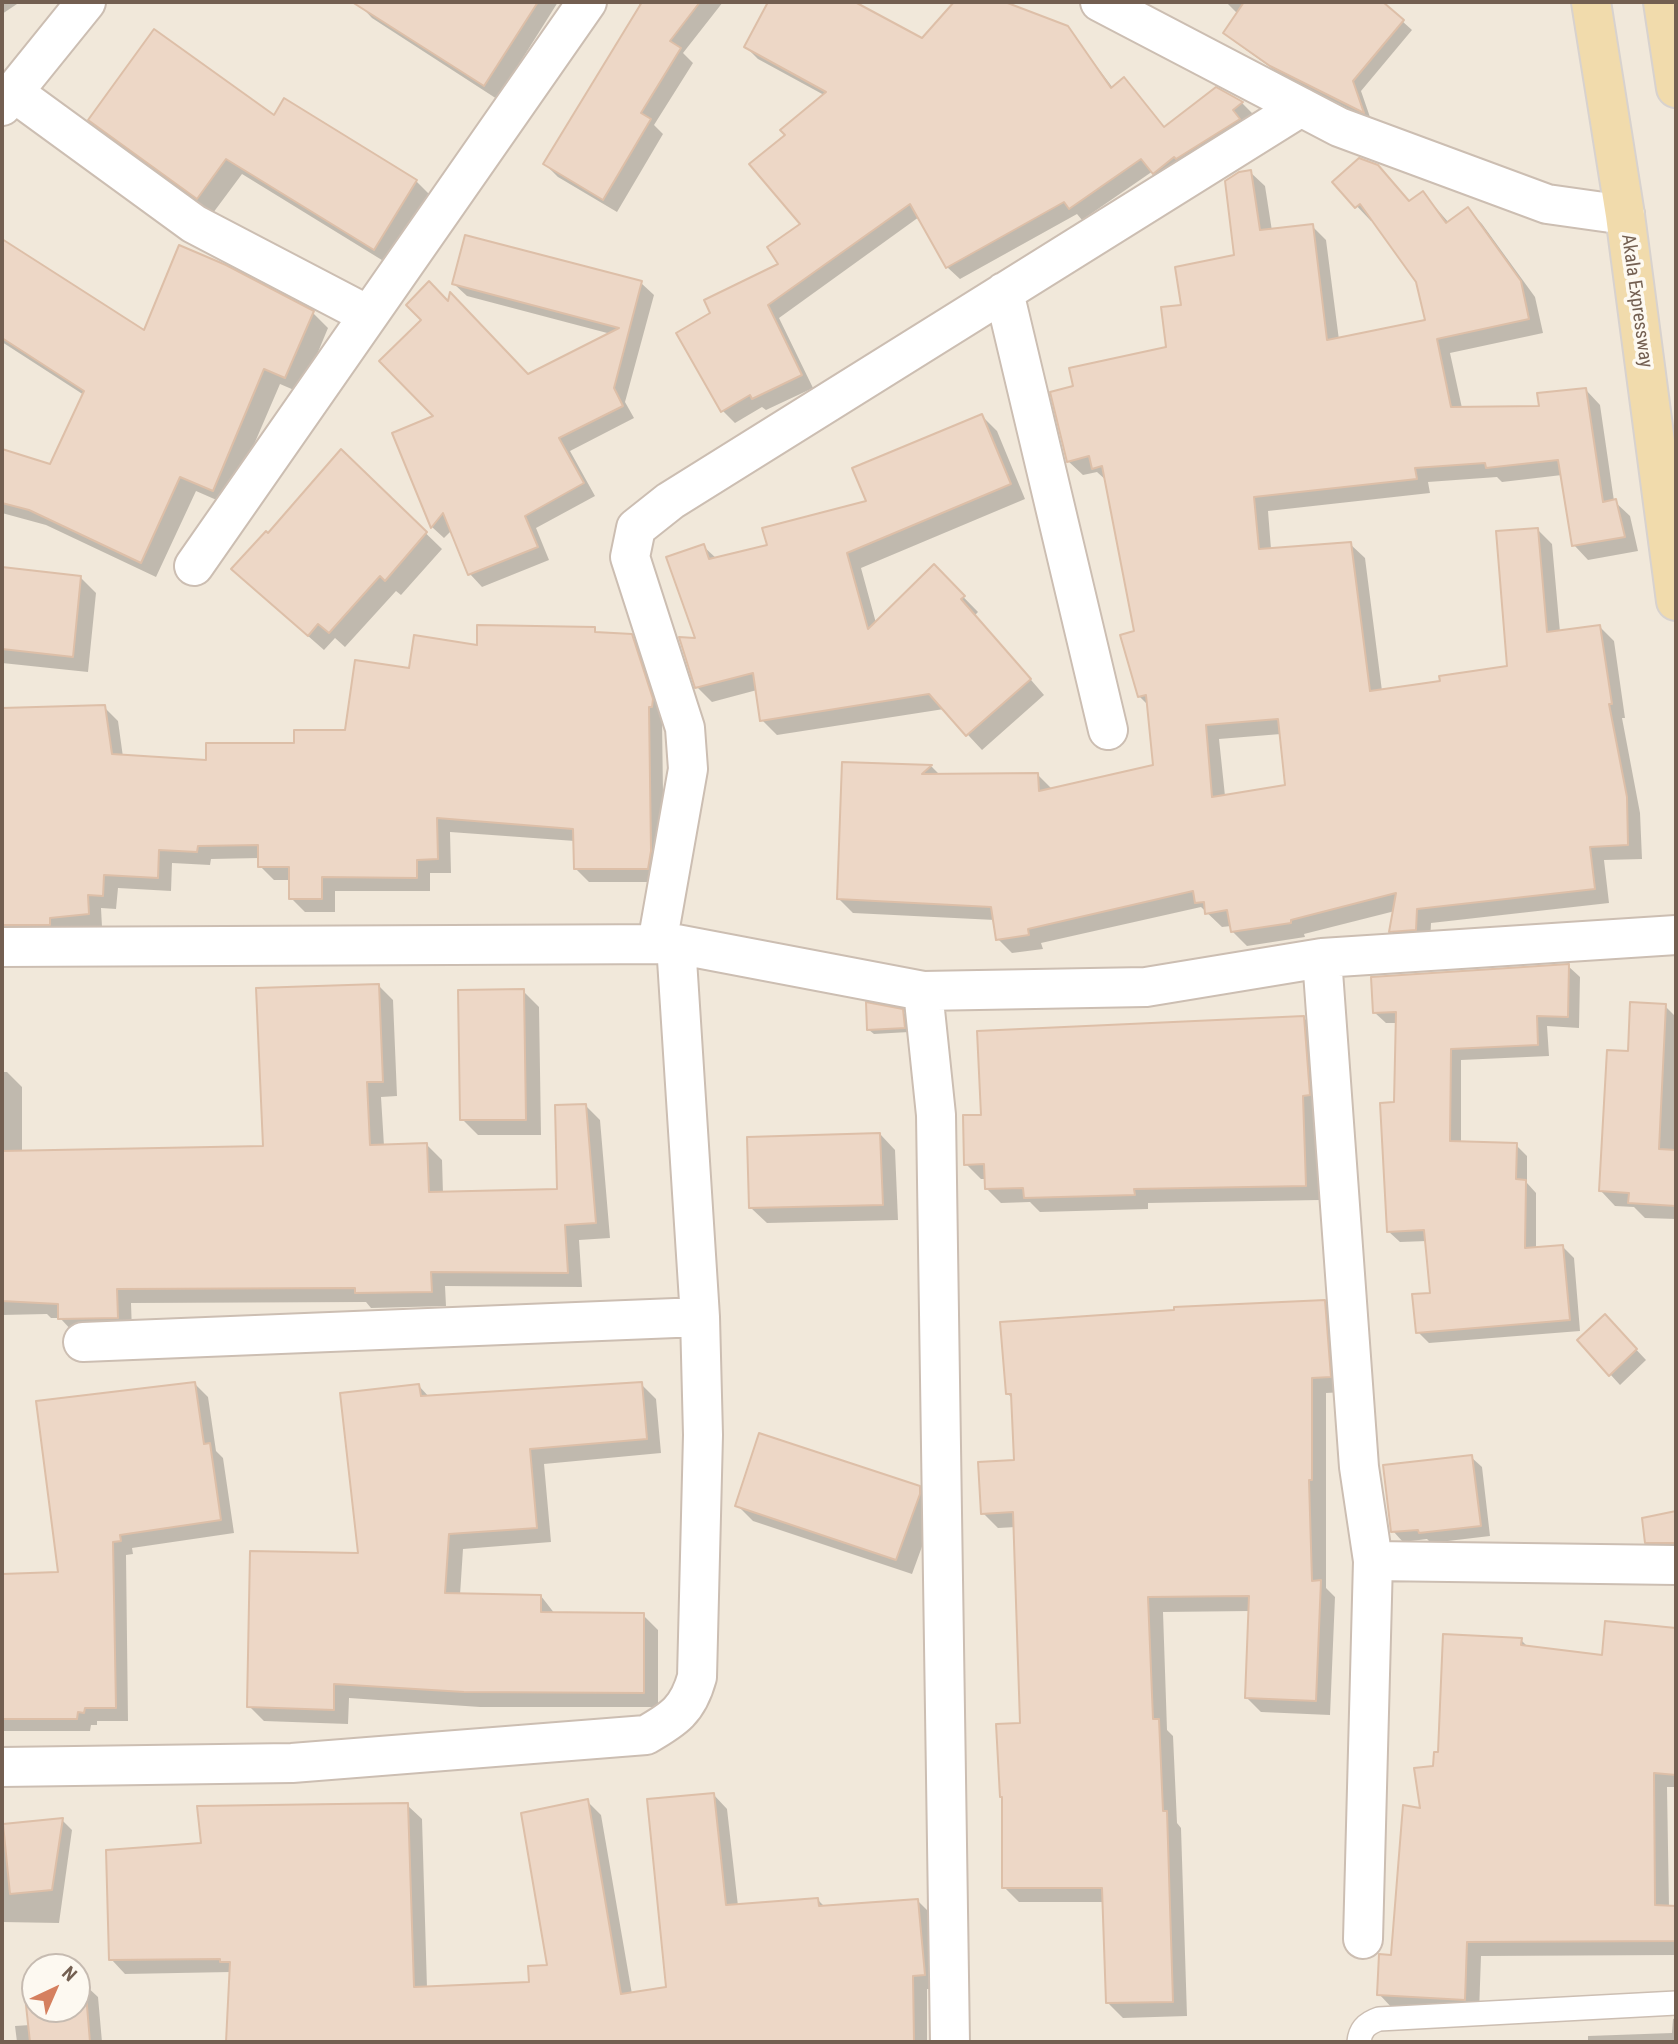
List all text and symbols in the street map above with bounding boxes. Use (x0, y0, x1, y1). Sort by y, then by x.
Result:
street label: Akala Expressway (1615, 233, 1657, 369)
north arrow (21, 1953, 91, 2023)
text: N (57, 1962, 82, 1986)

